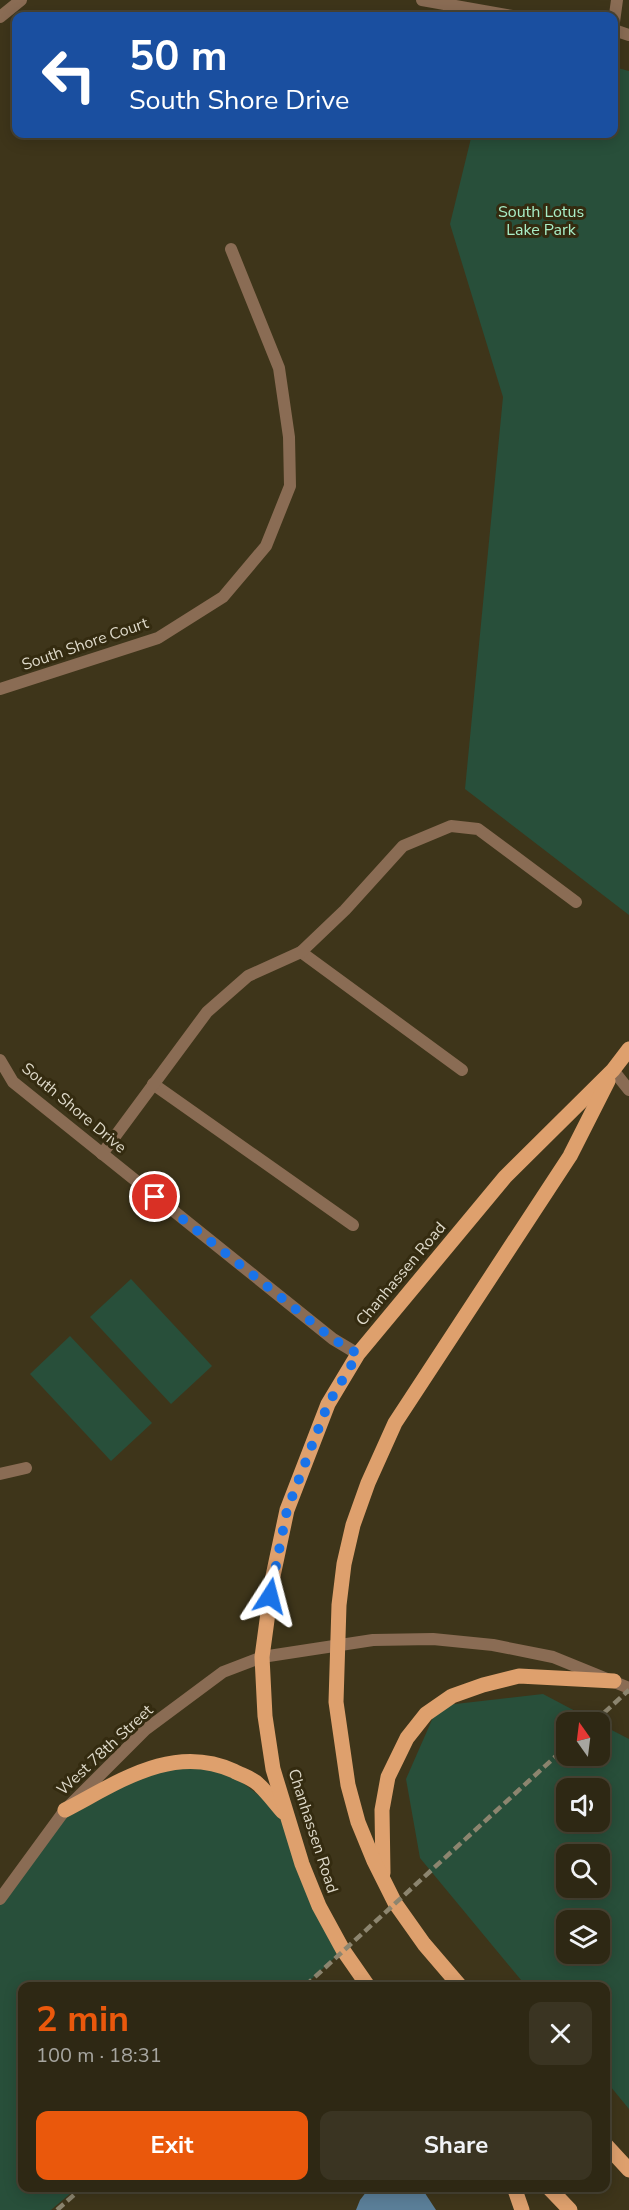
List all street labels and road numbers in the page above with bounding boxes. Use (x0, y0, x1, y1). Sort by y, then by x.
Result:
street label: South Shore Court (19, 612, 152, 676)
street label: South Shore Drive (17, 1058, 131, 1158)
street label: Chanhassen Road (351, 1217, 451, 1331)
street label: West 78th Street (52, 1699, 158, 1800)
street label: Chanhassen Road (283, 1766, 343, 1896)

